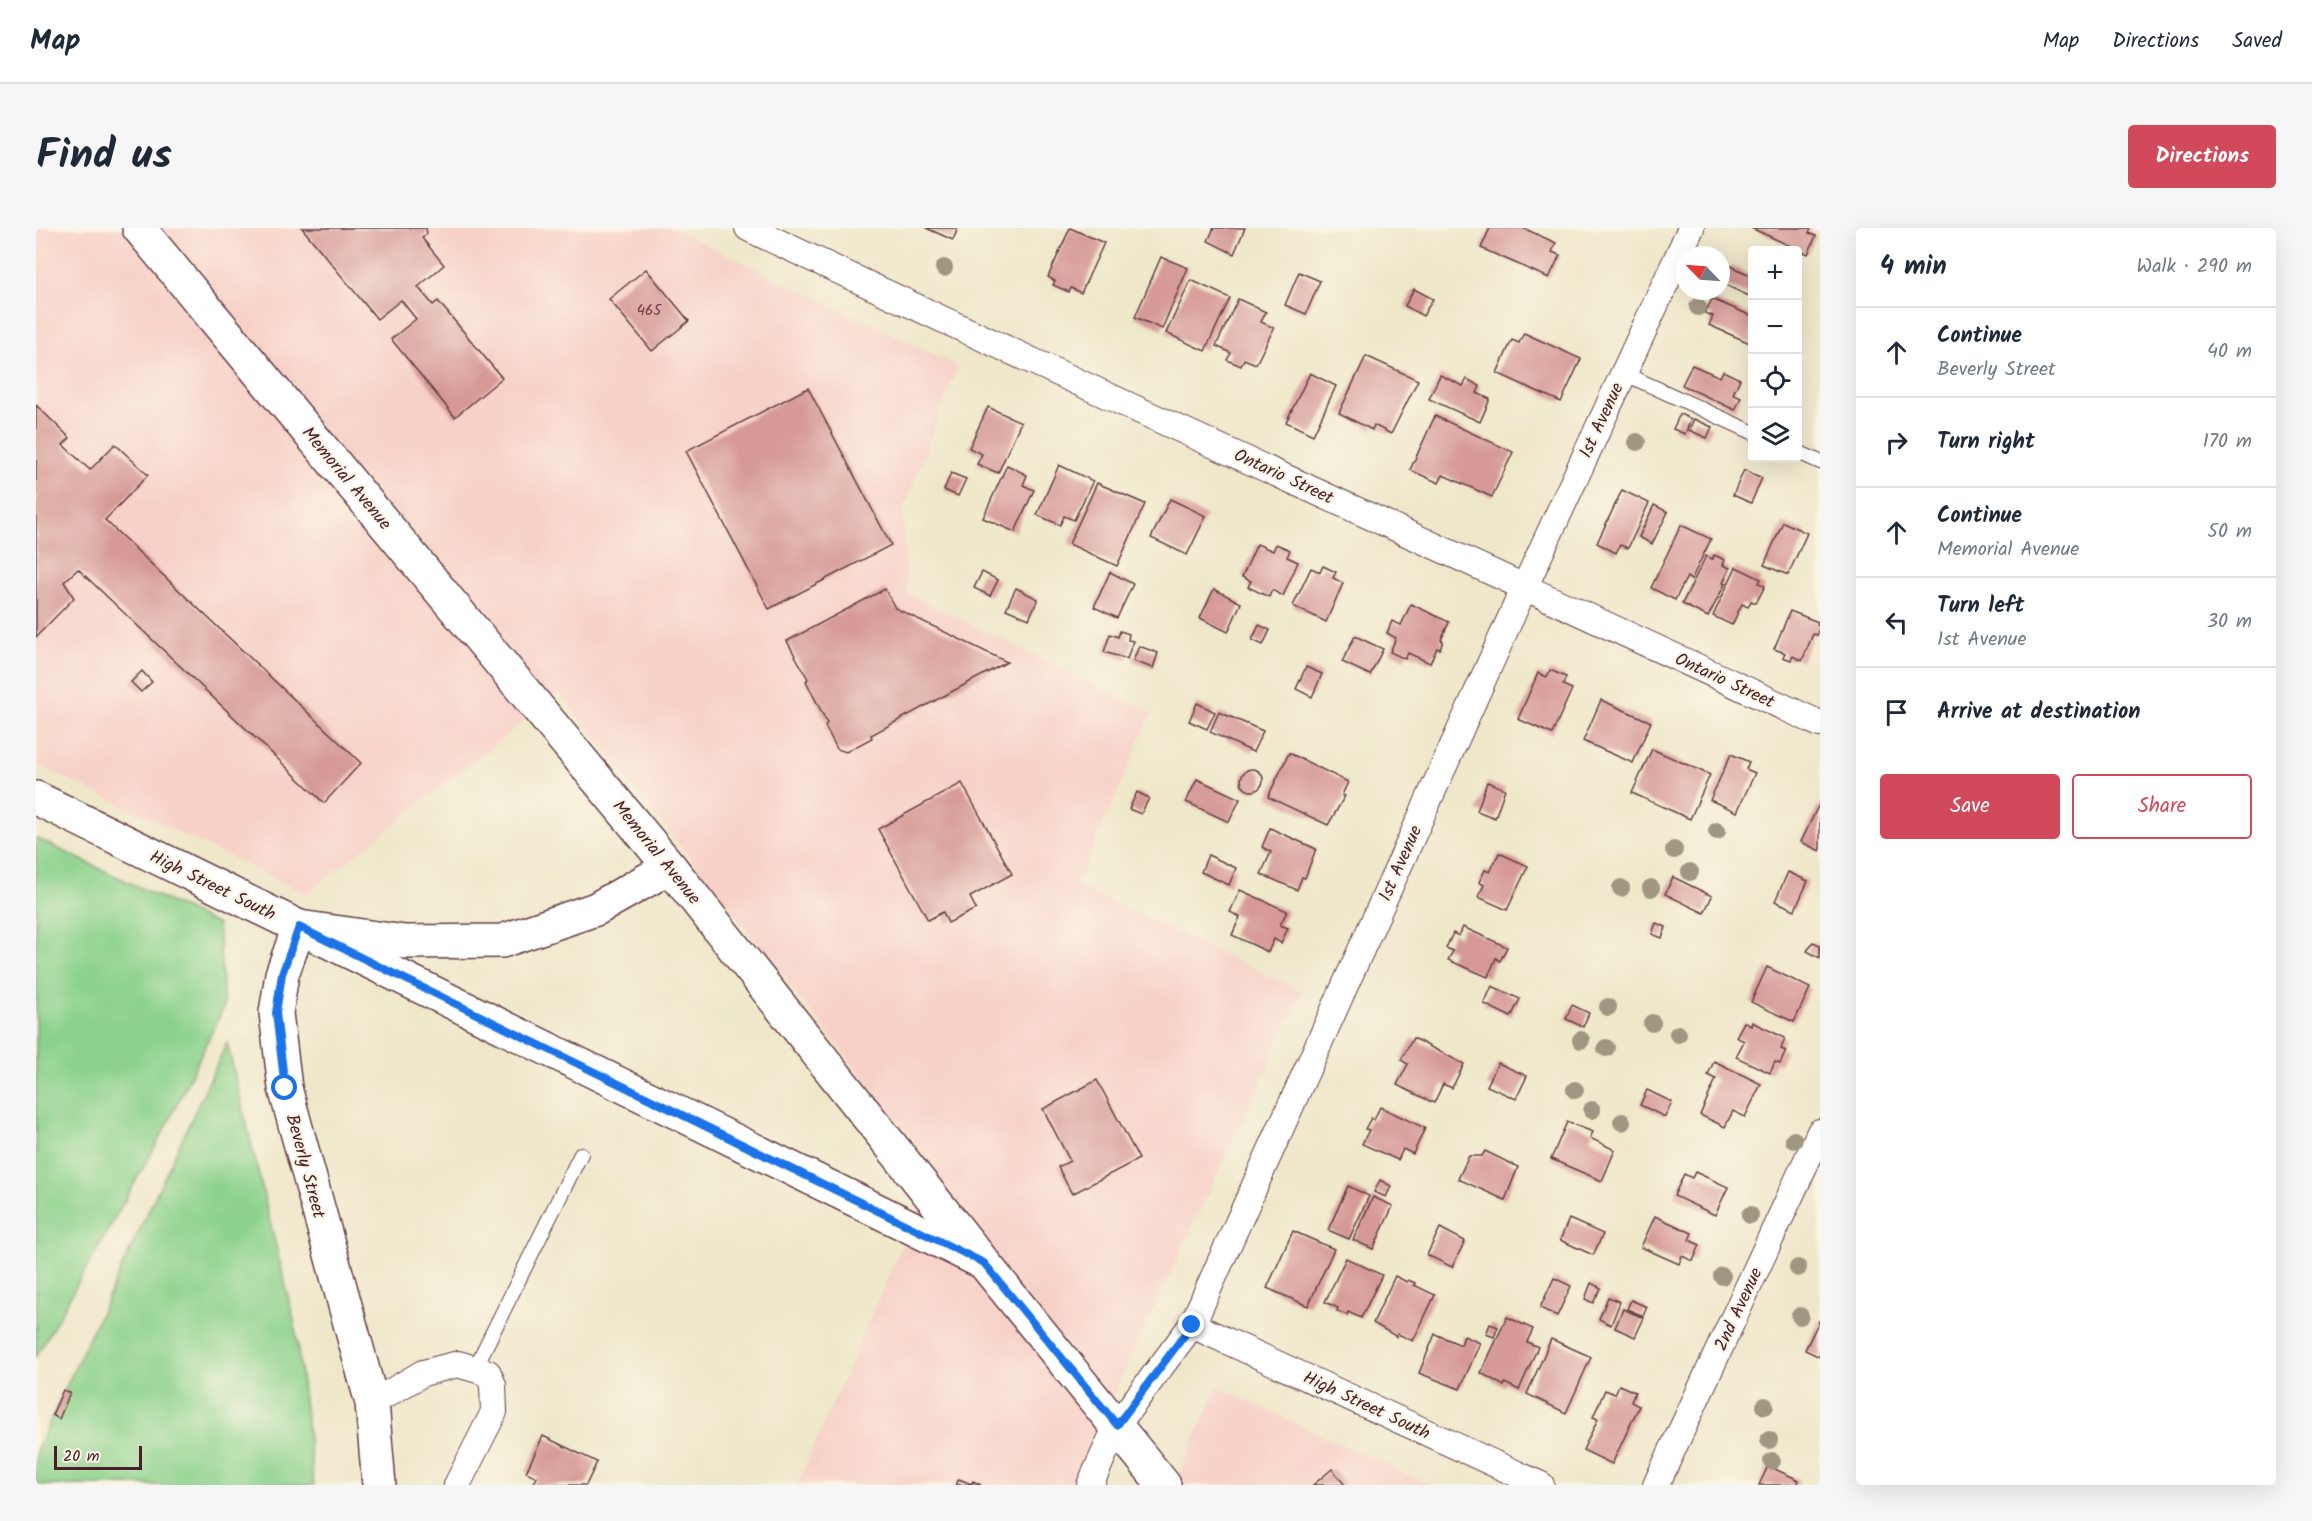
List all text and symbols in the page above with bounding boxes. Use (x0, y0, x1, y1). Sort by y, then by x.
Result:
text: Map (30, 19, 81, 64)
text: Map (2043, 25, 2079, 58)
text: Directions (2112, 25, 2199, 58)
text: Saved (2232, 25, 2282, 58)
text: Find us (36, 123, 172, 190)
button: Directions (2128, 125, 2276, 188)
north arrow (1676, 246, 1730, 300)
map controls (1748, 246, 1802, 462)
button: + (1748, 246, 1802, 300)
text: 4 min (1880, 246, 1947, 288)
text: Walk · 290 m (2137, 251, 2252, 283)
house number: 465 (637, 299, 662, 323)
button: − (1748, 300, 1802, 354)
text: Continue (1937, 319, 2022, 354)
icon: ahead (1880, 336, 1913, 369)
text: 40 m (2207, 336, 2252, 368)
button: locate (1748, 354, 1802, 408)
text: Beverly Street (1937, 354, 2056, 386)
street label: 1st Avenue (1572, 378, 1633, 463)
button: layers (1748, 408, 1802, 462)
street label: Memorial Avenue (294, 421, 398, 537)
text: Turn right (1937, 425, 2035, 460)
icon: right (1880, 426, 1913, 459)
text: 170 m (2203, 426, 2252, 458)
street label: Ontario Street (1229, 442, 1339, 514)
text: Continue (1937, 499, 2022, 534)
icon: ahead (1880, 516, 1913, 549)
text: 50 m (2207, 516, 2252, 548)
text: Memorial Avenue (1937, 534, 2079, 566)
text: Turn left (1937, 589, 2024, 624)
icon: left (1880, 606, 1913, 639)
text: 30 m (2207, 606, 2252, 638)
text: 1st Avenue (1937, 624, 2026, 656)
street label: Ontario Street (1670, 646, 1780, 718)
text: Arrive at destination (1937, 695, 2140, 730)
icon: arrive (1880, 696, 1913, 729)
button: Save (1880, 774, 2060, 839)
button: Share (2072, 774, 2252, 839)
street label: Memorial Avenue (604, 794, 707, 912)
street label: 1st Avenue (1372, 821, 1431, 906)
street label: High Street South (144, 843, 281, 930)
route start (271, 1074, 297, 1100)
street label: Beverly Street (277, 1111, 333, 1223)
street label: 2nd Avenue (1707, 1263, 1771, 1356)
route end (1178, 1311, 1204, 1337)
street label: High Street South (1298, 1364, 1435, 1449)
scale bar (54, 1443, 142, 1470)
text: 20 m (63, 1444, 99, 1469)

